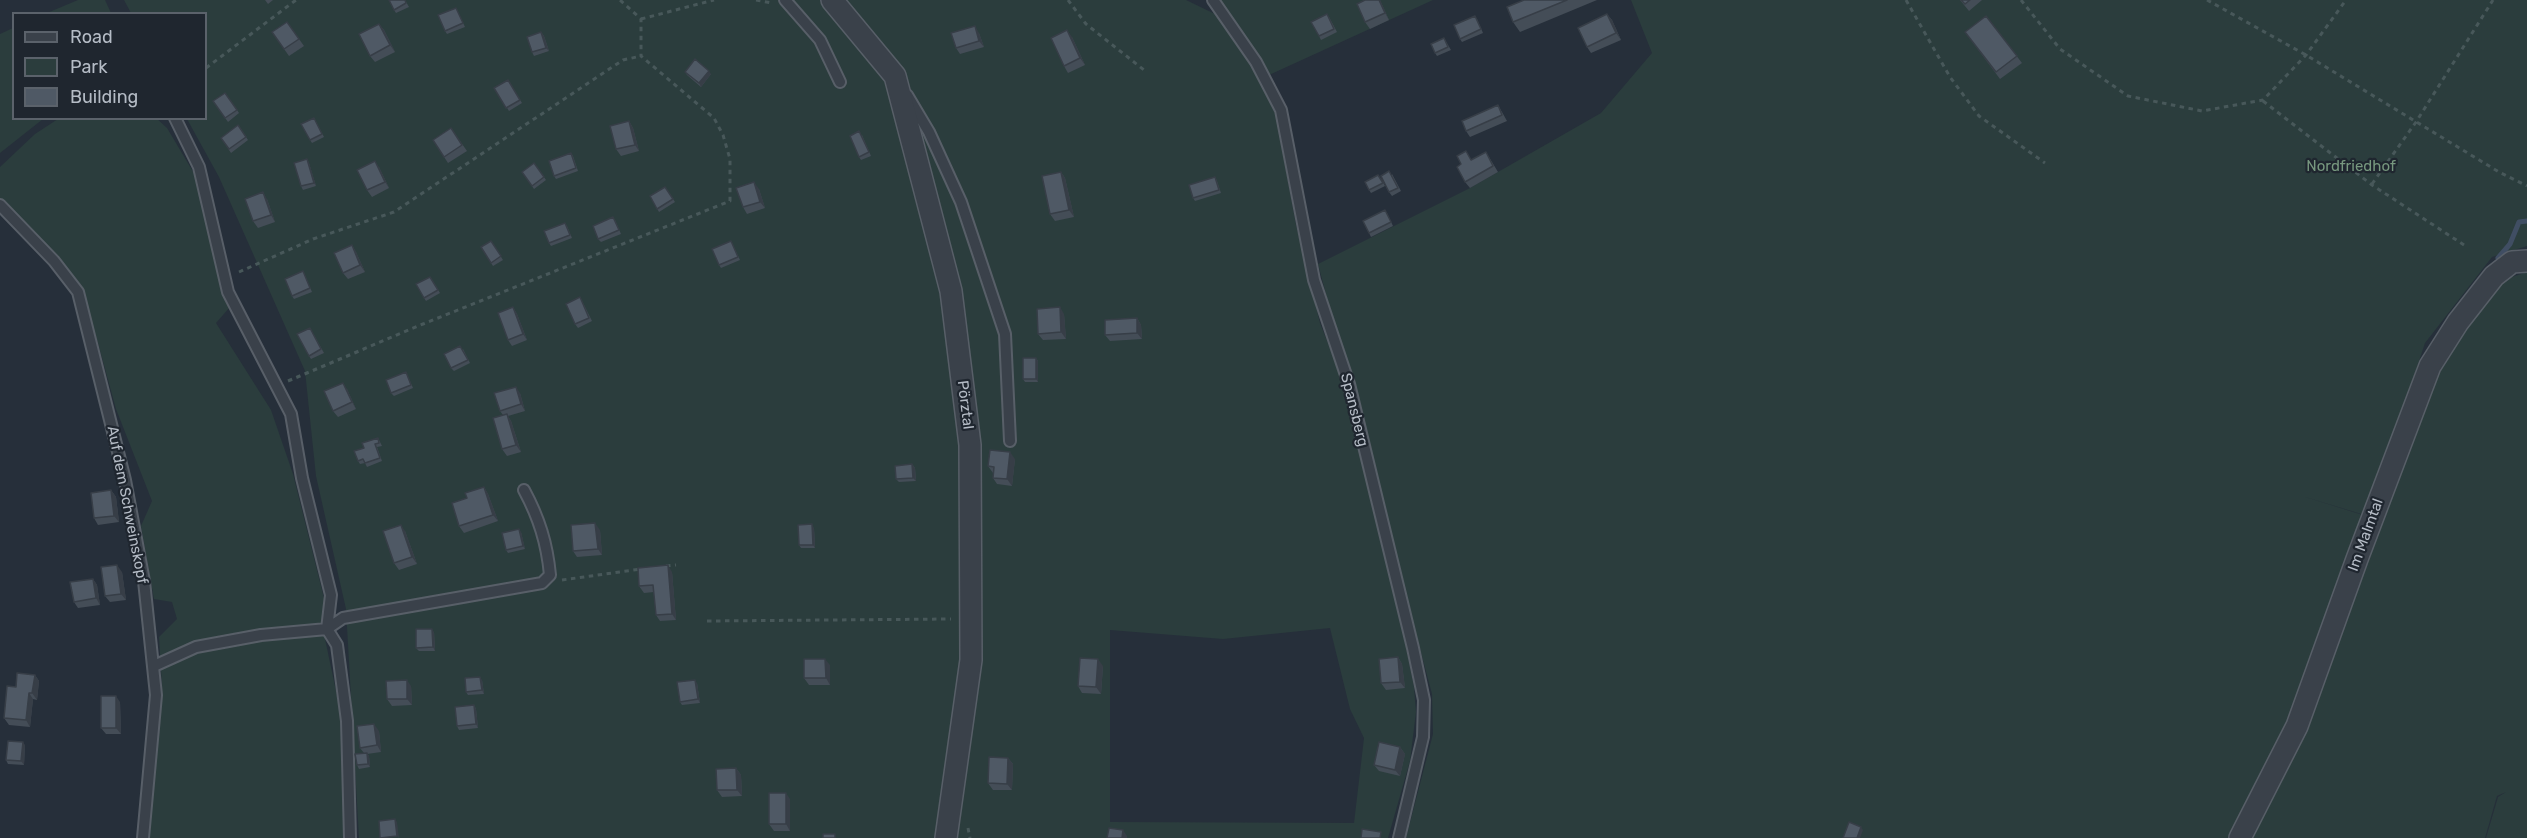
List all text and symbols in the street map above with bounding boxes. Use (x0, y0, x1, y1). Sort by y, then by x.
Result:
legend (12, 12, 207, 120)
text: Road (70, 26, 113, 48)
text: Park (70, 56, 107, 78)
text: Building (70, 86, 138, 108)
park label: Nordfriedhof (2306, 158, 2396, 176)
street label: Spansberg (1336, 371, 1372, 449)
street label: Pörztal (953, 379, 977, 431)
street label: Auf dem Schweinskopf (103, 424, 151, 586)
street label: Im Malmtal (2345, 496, 2387, 574)

